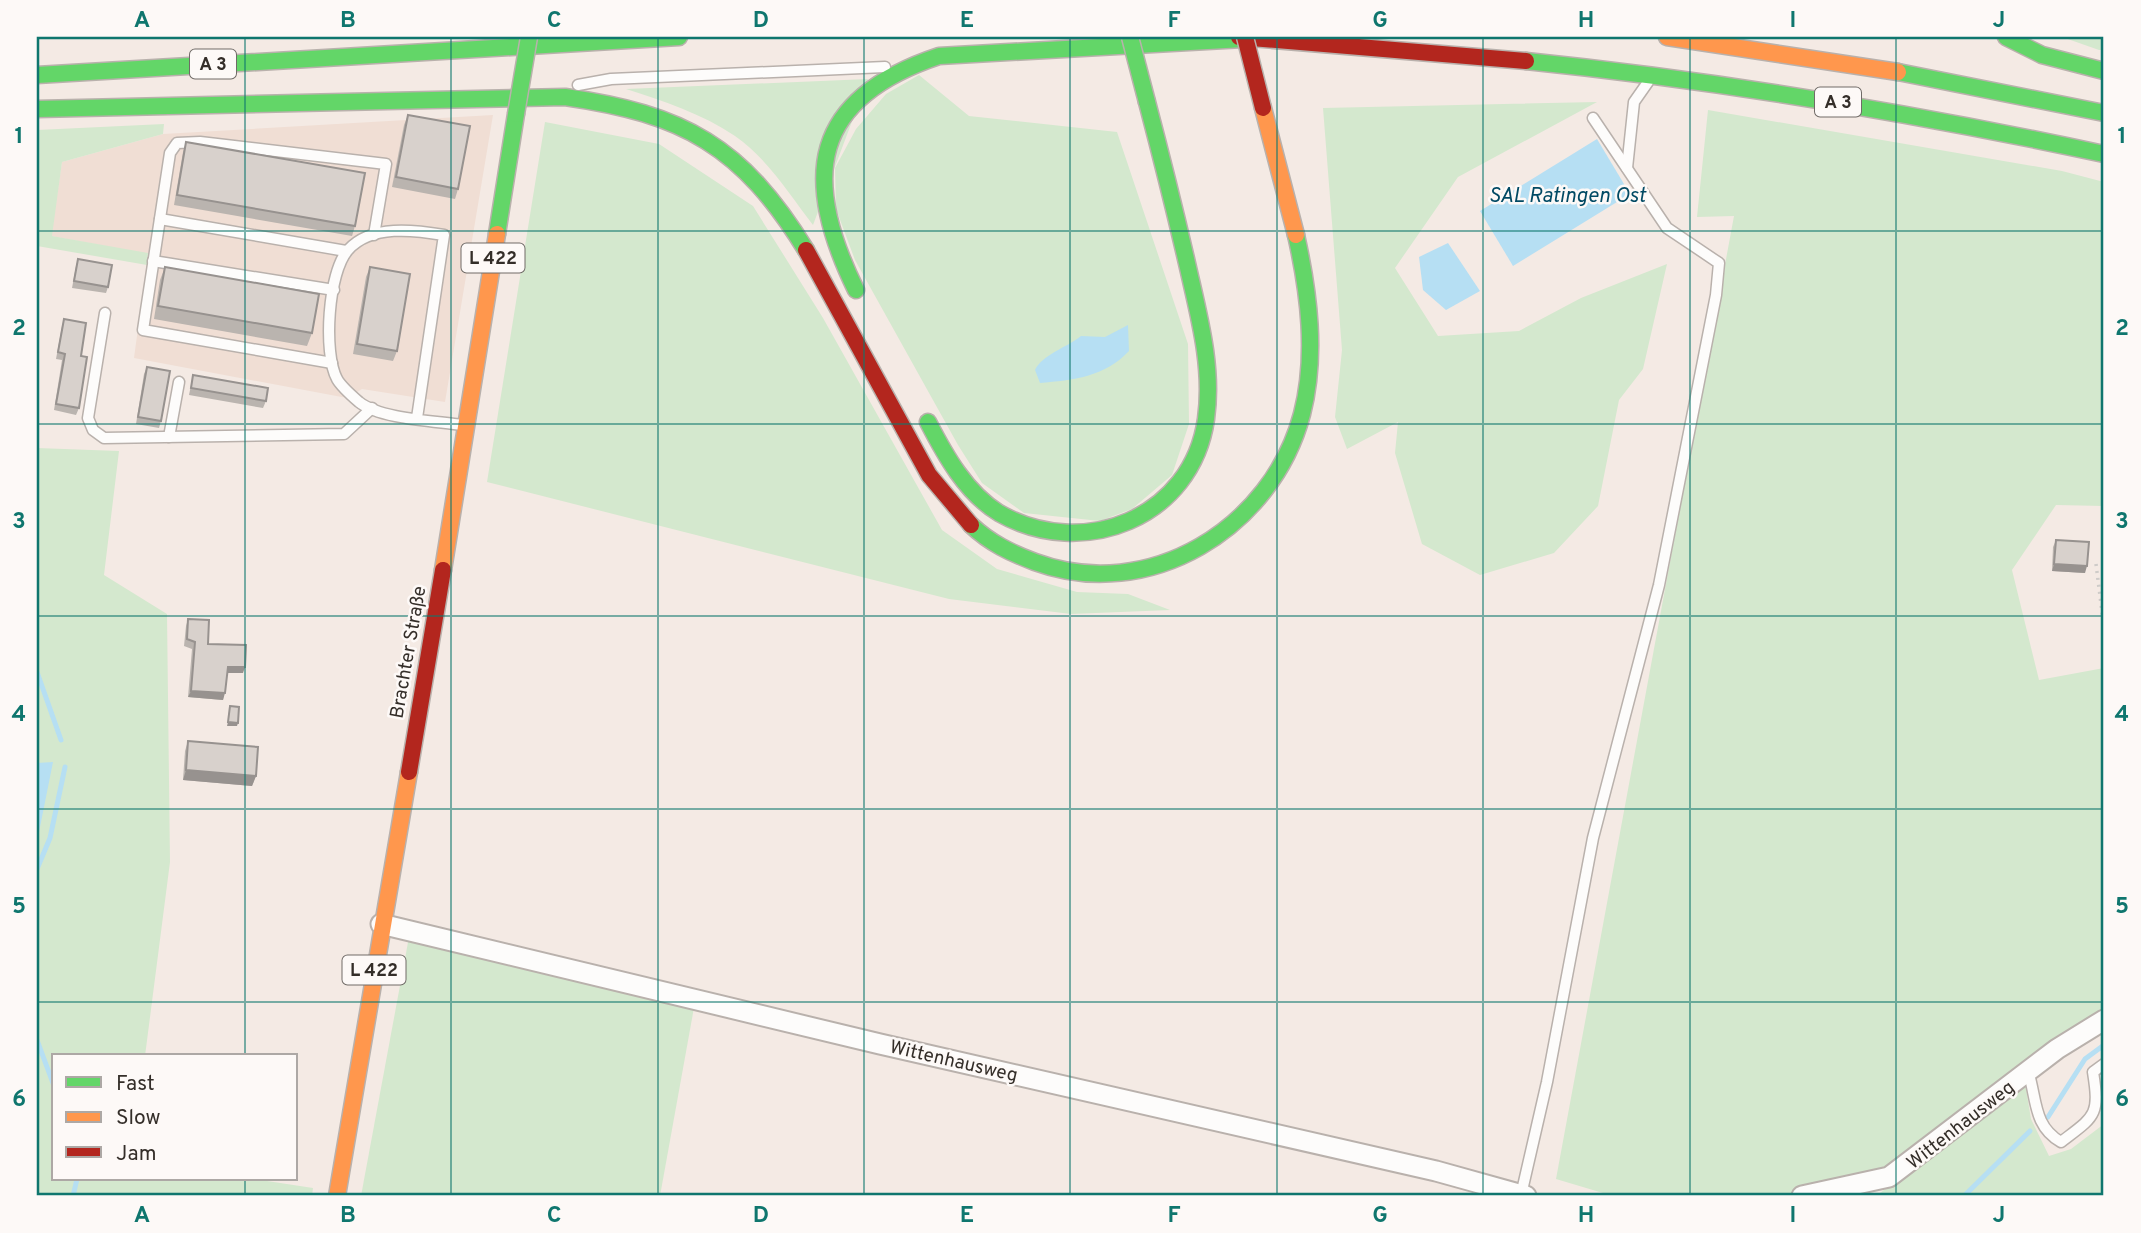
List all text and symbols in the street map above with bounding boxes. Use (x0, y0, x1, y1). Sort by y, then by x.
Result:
text: A (134, 7, 150, 36)
text: B (340, 7, 356, 36)
text: C (547, 7, 561, 36)
text: D (753, 7, 769, 36)
text: E (960, 7, 974, 36)
text: F (1167, 7, 1181, 36)
text: G (1372, 7, 1388, 36)
text: H (1578, 7, 1594, 36)
text: I (1790, 7, 1796, 36)
text: J (1993, 7, 2005, 36)
road number: A 3 (190, 50, 236, 78)
road number: A 3 (1815, 88, 1861, 116)
text: 1 (14, 123, 24, 152)
text: 1 (2117, 123, 2127, 152)
water label: SAL Ratingen Ost (1488, 183, 1647, 210)
road number: L 422 (462, 244, 524, 272)
text: 2 (12, 315, 26, 344)
text: 2 (2115, 315, 2129, 344)
text: 3 (12, 508, 26, 537)
text: 3 (2115, 508, 2129, 537)
street label: Brachter Straße (385, 584, 432, 721)
text: 4 (12, 701, 26, 730)
text: 4 (2115, 701, 2129, 730)
text: 5 (12, 893, 26, 922)
text: 5 (2115, 893, 2129, 922)
road number: L 422 (342, 956, 406, 985)
street label: Wittenhausweg (887, 1036, 1020, 1088)
legend (52, 1054, 298, 1180)
text: Fast (116, 1071, 155, 1098)
street label: Wittenhausweg (1902, 1076, 2020, 1175)
text: 6 (12, 1086, 26, 1115)
text: 6 (2115, 1086, 2129, 1115)
text: Slow (116, 1105, 161, 1132)
text: Jam (116, 1141, 157, 1168)
text: A (134, 1202, 150, 1231)
text: B (340, 1202, 356, 1231)
text: C (547, 1202, 561, 1231)
text: D (753, 1202, 769, 1231)
text: E (960, 1202, 974, 1231)
text: F (1167, 1202, 1181, 1231)
text: G (1372, 1202, 1388, 1231)
text: H (1578, 1202, 1594, 1231)
text: I (1790, 1202, 1796, 1231)
text: J (1993, 1202, 2005, 1231)

